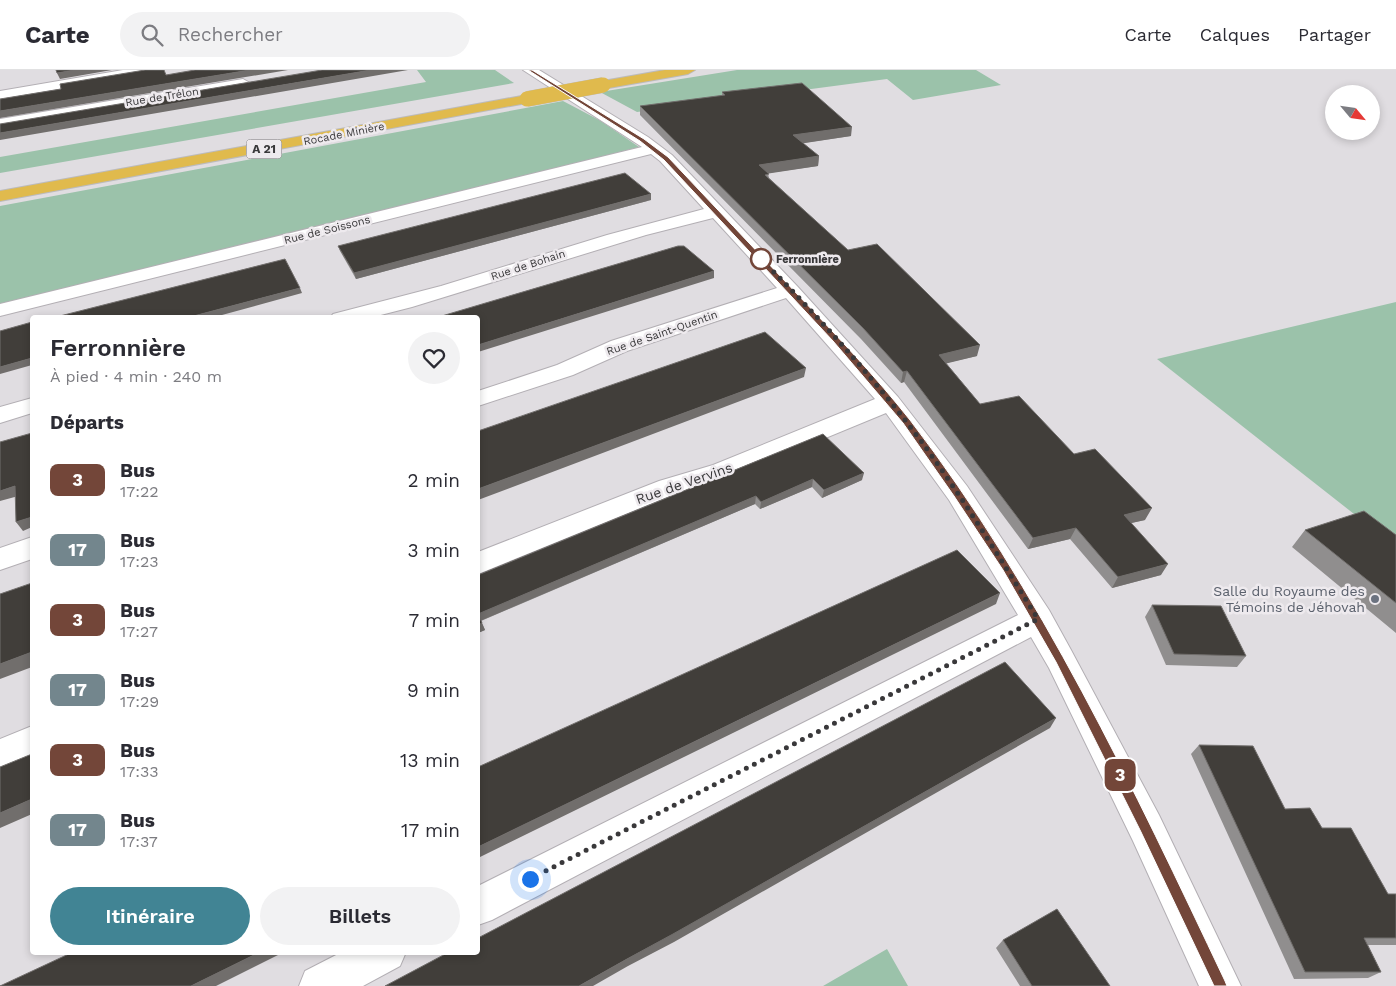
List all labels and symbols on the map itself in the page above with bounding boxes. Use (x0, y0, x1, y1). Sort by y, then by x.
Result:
street label: Rue de Trélon (124, 85, 200, 109)
north arrow (1325, 85, 1380, 140)
street label: Rocade Minière (302, 120, 386, 148)
road number: A 21 (246, 140, 282, 158)
street label: Rue de Soissons (283, 213, 372, 247)
street label: Rue de Bohain (489, 247, 567, 283)
marker: Ferronnière (750, 248, 772, 270)
place label: Ferronnière (776, 253, 839, 266)
street label: Rue de Saint-Quentin (605, 308, 719, 358)
street label: Rue de Vervins (634, 459, 734, 507)
place label: Salle du Royaume des Témoins de Jéhovah (1213, 583, 1365, 615)
marker: Salle du Royaume des Témoins de Jéhovah (1369, 593, 1381, 605)
line badge: 3 (1104, 759, 1136, 791)
your location (518, 867, 543, 892)

